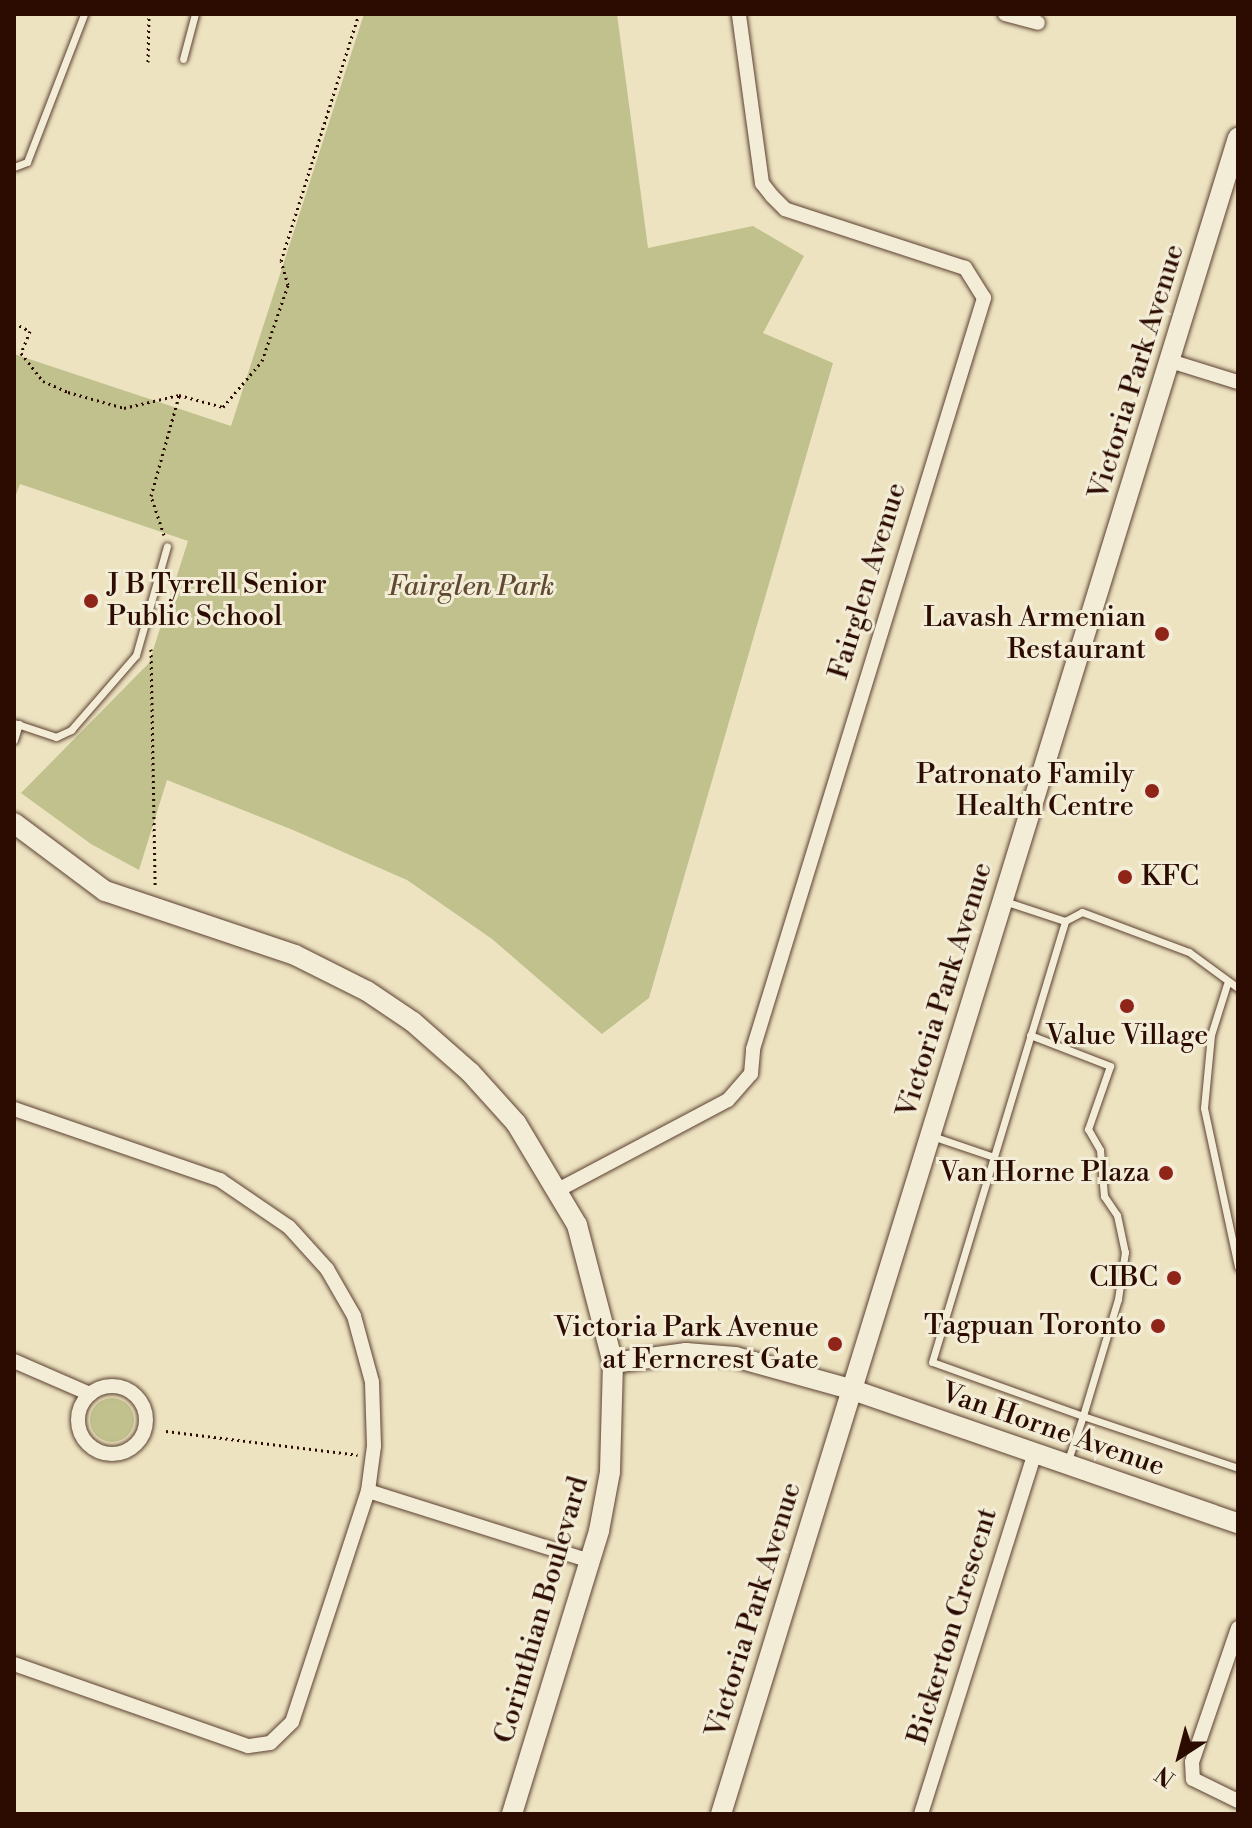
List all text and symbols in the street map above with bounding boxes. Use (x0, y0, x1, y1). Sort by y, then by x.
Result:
street label: Victoria Park Avenue (1082, 240, 1192, 504)
street label: Fairglen Avenue (822, 479, 914, 683)
place label: J B Tyrrell Senior Public School (107, 568, 327, 634)
park label: Fairglen Park (388, 570, 554, 604)
marker: J B Tyrrell Senior Public School (82, 592, 100, 610)
place label: Lavash Armenian Restaurant (923, 601, 1146, 667)
marker: Lavash Armenian Restaurant (1153, 625, 1171, 643)
place label: Patronato Family Health Centre (916, 758, 1134, 824)
marker: Patronato Family Health Centre (1141, 780, 1163, 802)
street label: Victoria Park Avenue (890, 858, 1000, 1122)
place label: KFC (1141, 860, 1199, 894)
marker: KFC (1116, 868, 1134, 886)
marker: Value Village (1118, 997, 1136, 1015)
place label: Value Village (1046, 1019, 1208, 1053)
place label: Van Horne Plaza (939, 1156, 1150, 1190)
marker: Van Horne Plaza (1157, 1164, 1175, 1182)
place label: CIBC (1089, 1261, 1158, 1295)
marker: CIBC (1165, 1269, 1183, 1287)
place label: Tagpuan Toronto (924, 1309, 1142, 1343)
place label: Victoria Park Avenue at Ferncrest Gate (554, 1311, 819, 1377)
marker: Tagpuan Toronto (1149, 1317, 1167, 1335)
marker: Victoria Park Avenue at Ferncrest Gate (826, 1335, 844, 1353)
street label: Van Horne Avenue (937, 1376, 1169, 1484)
street label: Corinthian Boulevard (488, 1473, 596, 1747)
street label: Victoria Park Avenue (699, 1478, 809, 1742)
street label: Bickerton Crescent (901, 1504, 1005, 1748)
north arrow (1140, 1716, 1220, 1796)
text: N (1151, 1760, 1181, 1792)

